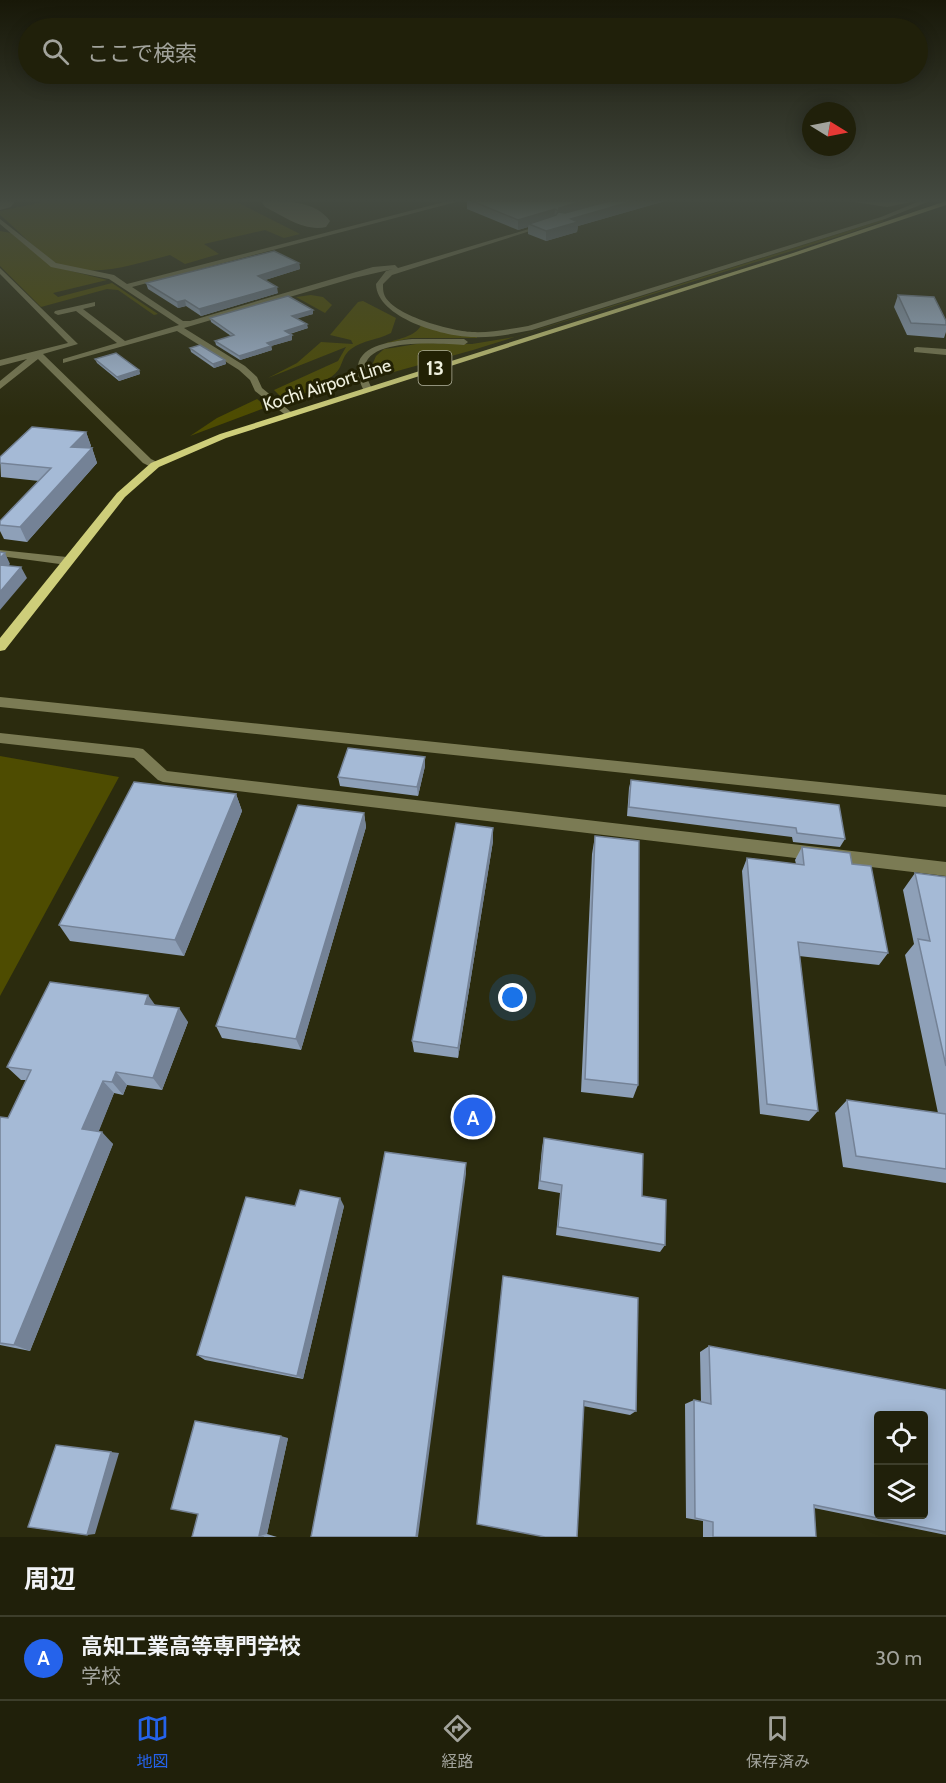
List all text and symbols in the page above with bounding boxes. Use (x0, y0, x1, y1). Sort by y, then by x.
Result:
search box (18, 18, 928, 84)
icon: search (39, 35, 72, 68)
text: ここで検索 (87, 40, 197, 67)
north arrow (802, 102, 856, 156)
road number: 13 (418, 351, 452, 385)
street label: Kochi Airport Line (260, 354, 394, 416)
your location (498, 983, 527, 1012)
pin: A (454, 1094, 492, 1140)
map controls (874, 1411, 928, 1519)
button: locate (874, 1411, 928, 1465)
button: layers (874, 1465, 928, 1519)
text: 周辺 (24, 1563, 76, 1595)
text: 高知工業高等専門学校 (81, 1633, 301, 1660)
text: A (37, 1646, 50, 1670)
text: 30 m (875, 1646, 922, 1670)
text: 学校 (81, 1664, 121, 1688)
tab: 地図 (136, 1712, 169, 1772)
tab: 経路 (441, 1712, 474, 1772)
tab: 保存済み (746, 1712, 810, 1772)

